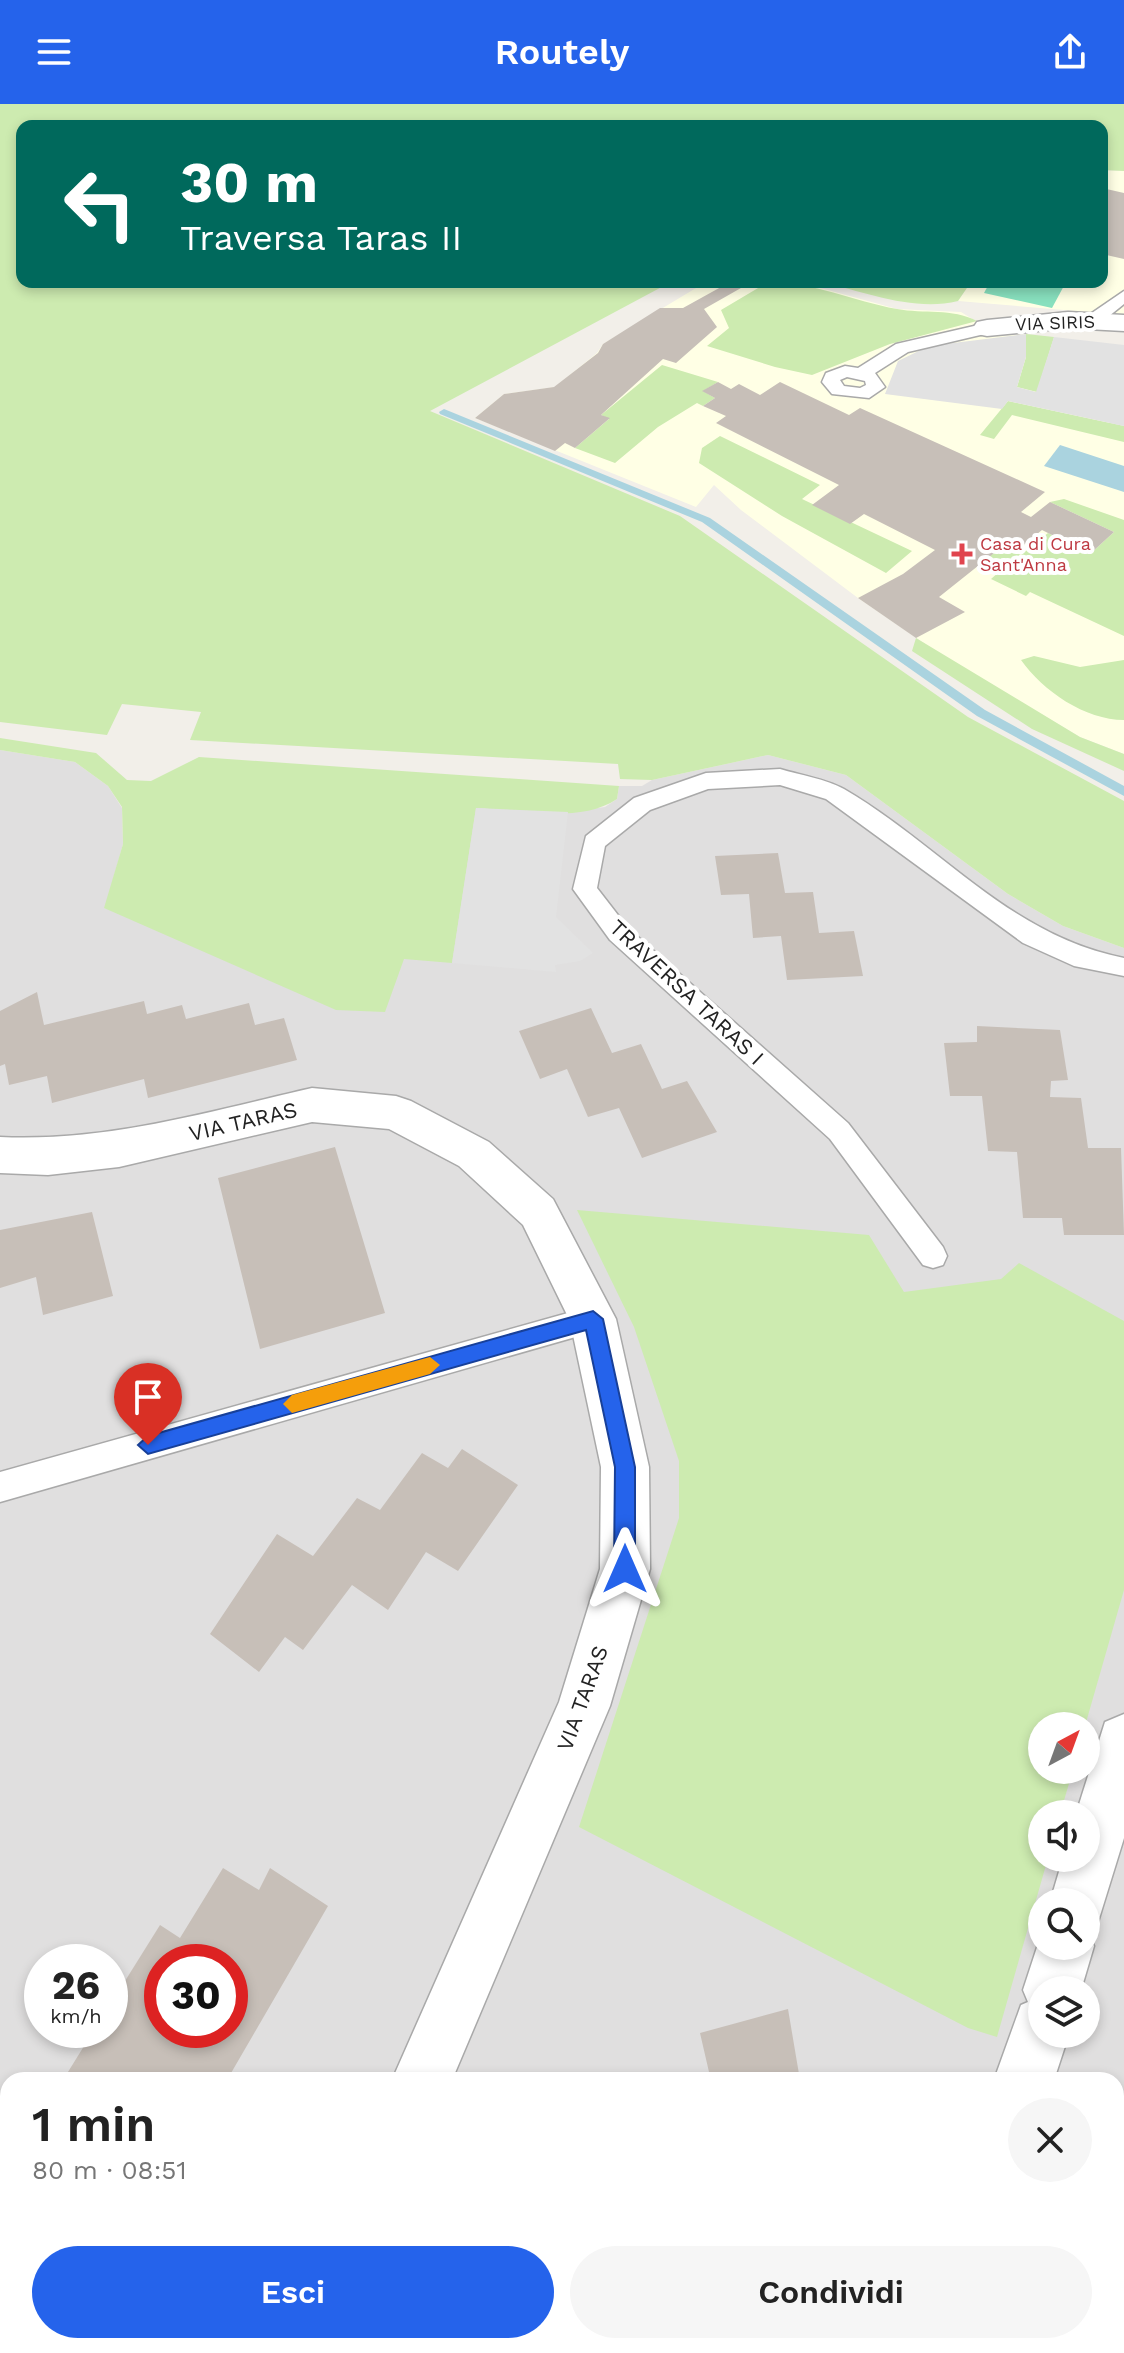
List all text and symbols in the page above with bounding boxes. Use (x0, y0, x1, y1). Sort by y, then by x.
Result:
icon: menu (32, 30, 76, 74)
icon: share (1048, 30, 1092, 74)
text: Routely (495, 31, 629, 73)
text: 30 m (180, 150, 318, 216)
icon: left (48, 152, 152, 256)
text: Traversa Taras II (180, 217, 462, 259)
street label: VIA SIRIS (1015, 311, 1095, 334)
place label: Casa di Cura Sant'Anna (980, 533, 1091, 575)
marker: Casa di Cura Sant'Anna (951, 543, 973, 565)
street label: TRAVERSA TARAS I (604, 915, 769, 1070)
street label: VIA TARAS (187, 1097, 300, 1146)
pin (114, 1363, 182, 1445)
icon: arrive (126, 1375, 170, 1419)
position arrow (583, 1527, 667, 1611)
street label: VIA TARAS (552, 1642, 613, 1754)
north arrow (1028, 1712, 1100, 1784)
map controls (1028, 1712, 1100, 2048)
button: sound (1028, 1800, 1100, 1872)
button: search (1028, 1888, 1100, 1960)
speed limit sign: 30 (144, 1944, 248, 2048)
text: 26 (52, 1962, 100, 2009)
button: layers (1028, 1976, 1100, 2048)
text: km/h (50, 2004, 102, 2028)
text: 1 min (32, 2096, 155, 2153)
button: close (1008, 2098, 1092, 2182)
text: 80 m · 08:51 (32, 2155, 187, 2185)
button: Esci (32, 2246, 554, 2338)
button: Condividi (570, 2246, 1092, 2338)

